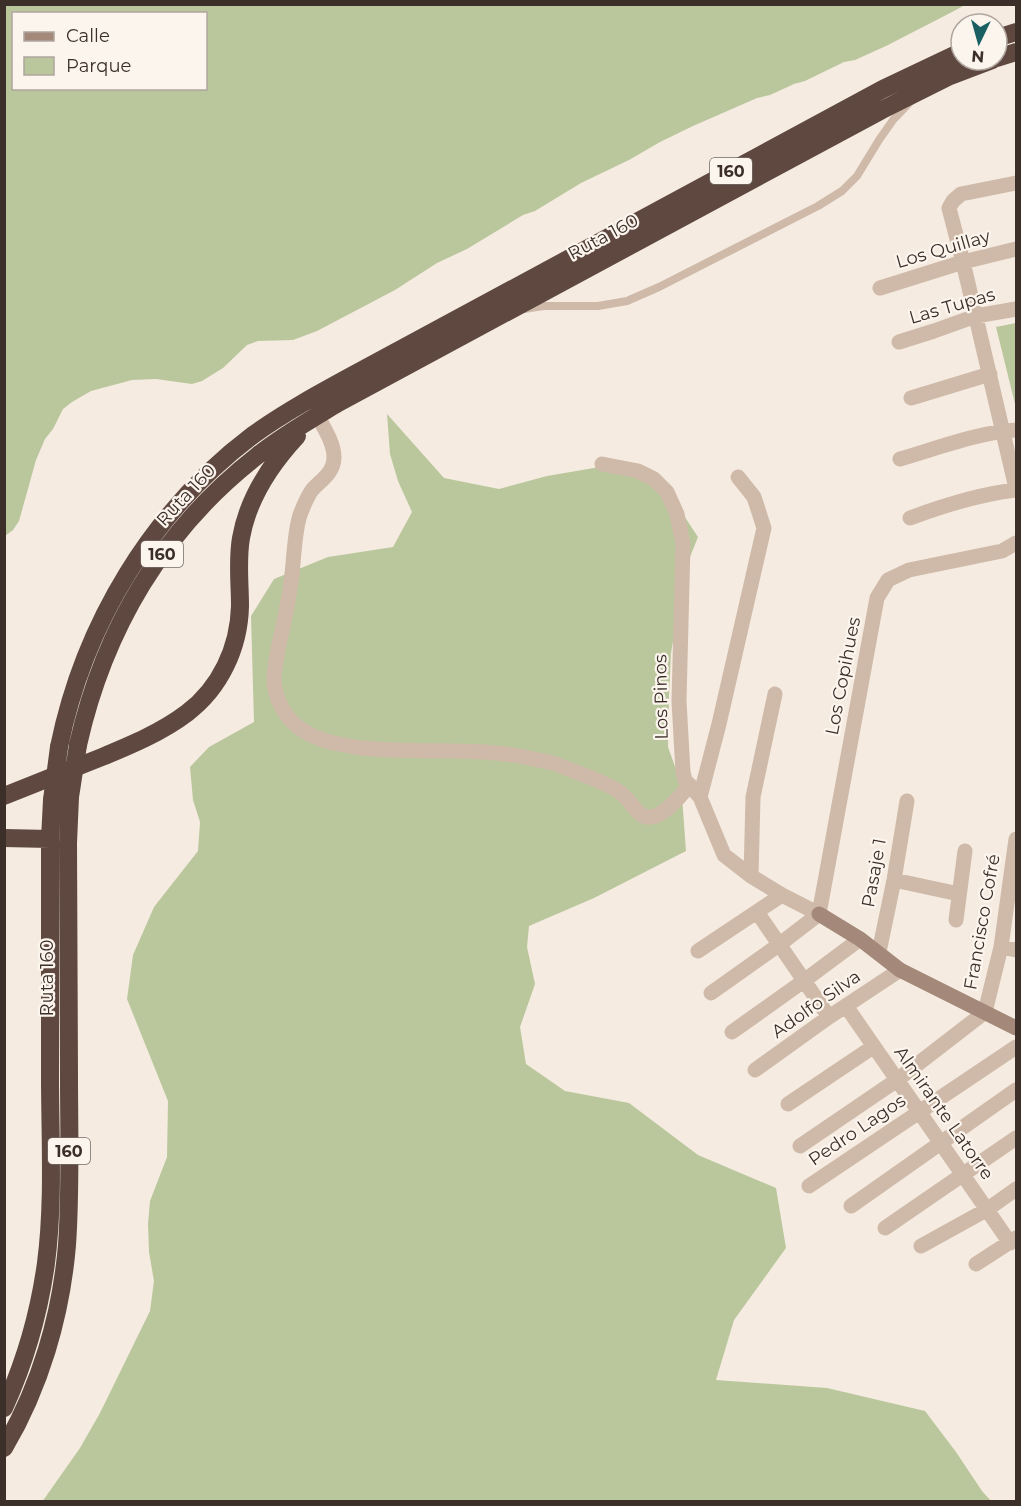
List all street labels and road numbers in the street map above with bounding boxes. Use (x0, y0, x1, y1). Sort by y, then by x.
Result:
road number: 160 (710, 158, 752, 184)
street label: Ruta 160 (564, 209, 642, 265)
street label: Los Quillay (893, 225, 993, 273)
street label: Las Tupas (906, 283, 998, 329)
street label: Ruta 160 (152, 459, 220, 531)
road number: 160 (141, 541, 183, 567)
street label: Los Copihues (821, 615, 865, 737)
street label: Los Pinos (649, 654, 673, 740)
street label: Pasaje 1 (857, 837, 891, 909)
street label: Francisco Cofré (959, 852, 1005, 992)
street label: Ruta 160 (36, 940, 58, 1016)
street label: Adolfo Silva (767, 965, 865, 1043)
street label: Almirante Latorre (890, 1042, 998, 1184)
street label: Pedro Lagos (804, 1089, 910, 1171)
road number: 160 (48, 1138, 90, 1164)

